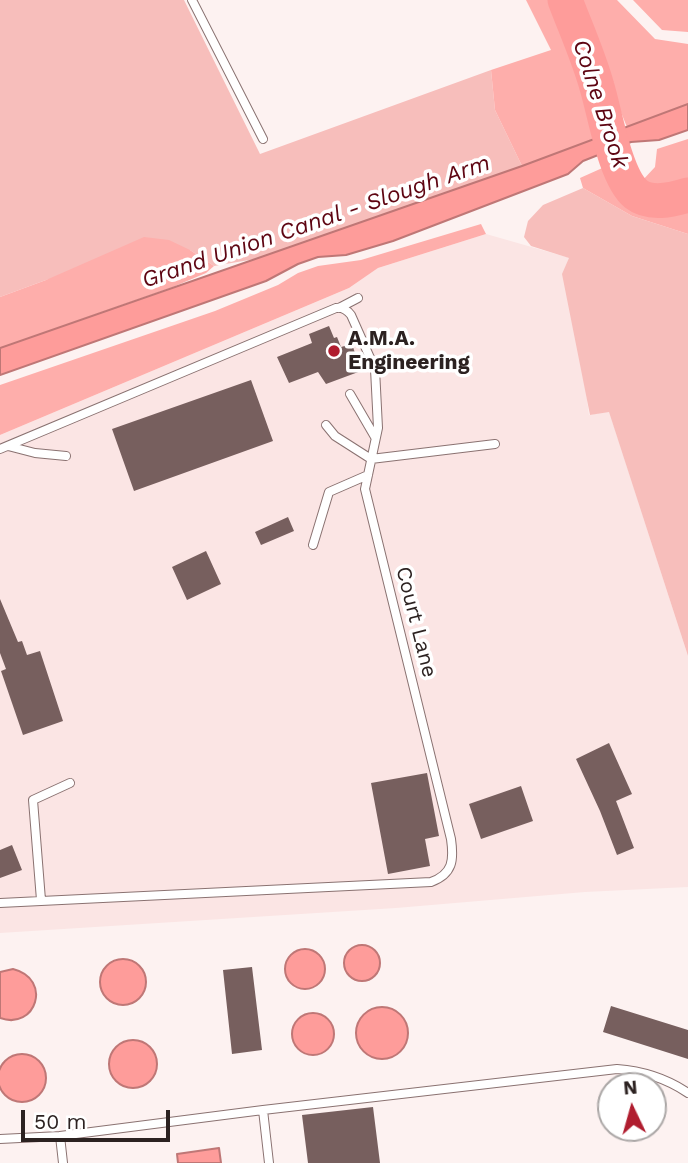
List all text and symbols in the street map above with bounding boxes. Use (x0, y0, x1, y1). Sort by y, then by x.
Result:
water label: Colne Brook (566, 36, 634, 172)
water label: Grand Union Canal - Slough Arm (138, 149, 494, 295)
place label: A.M.A. Engineering (348, 326, 469, 376)
marker: A.M.A. Engineering (326, 343, 342, 359)
street label: Court Lane (390, 564, 442, 680)
north arrow (597, 1072, 667, 1142)
text: N (622, 1076, 638, 1100)
scale bar (24, 1096, 173, 1140)
text: 50 m (34, 1109, 86, 1134)

